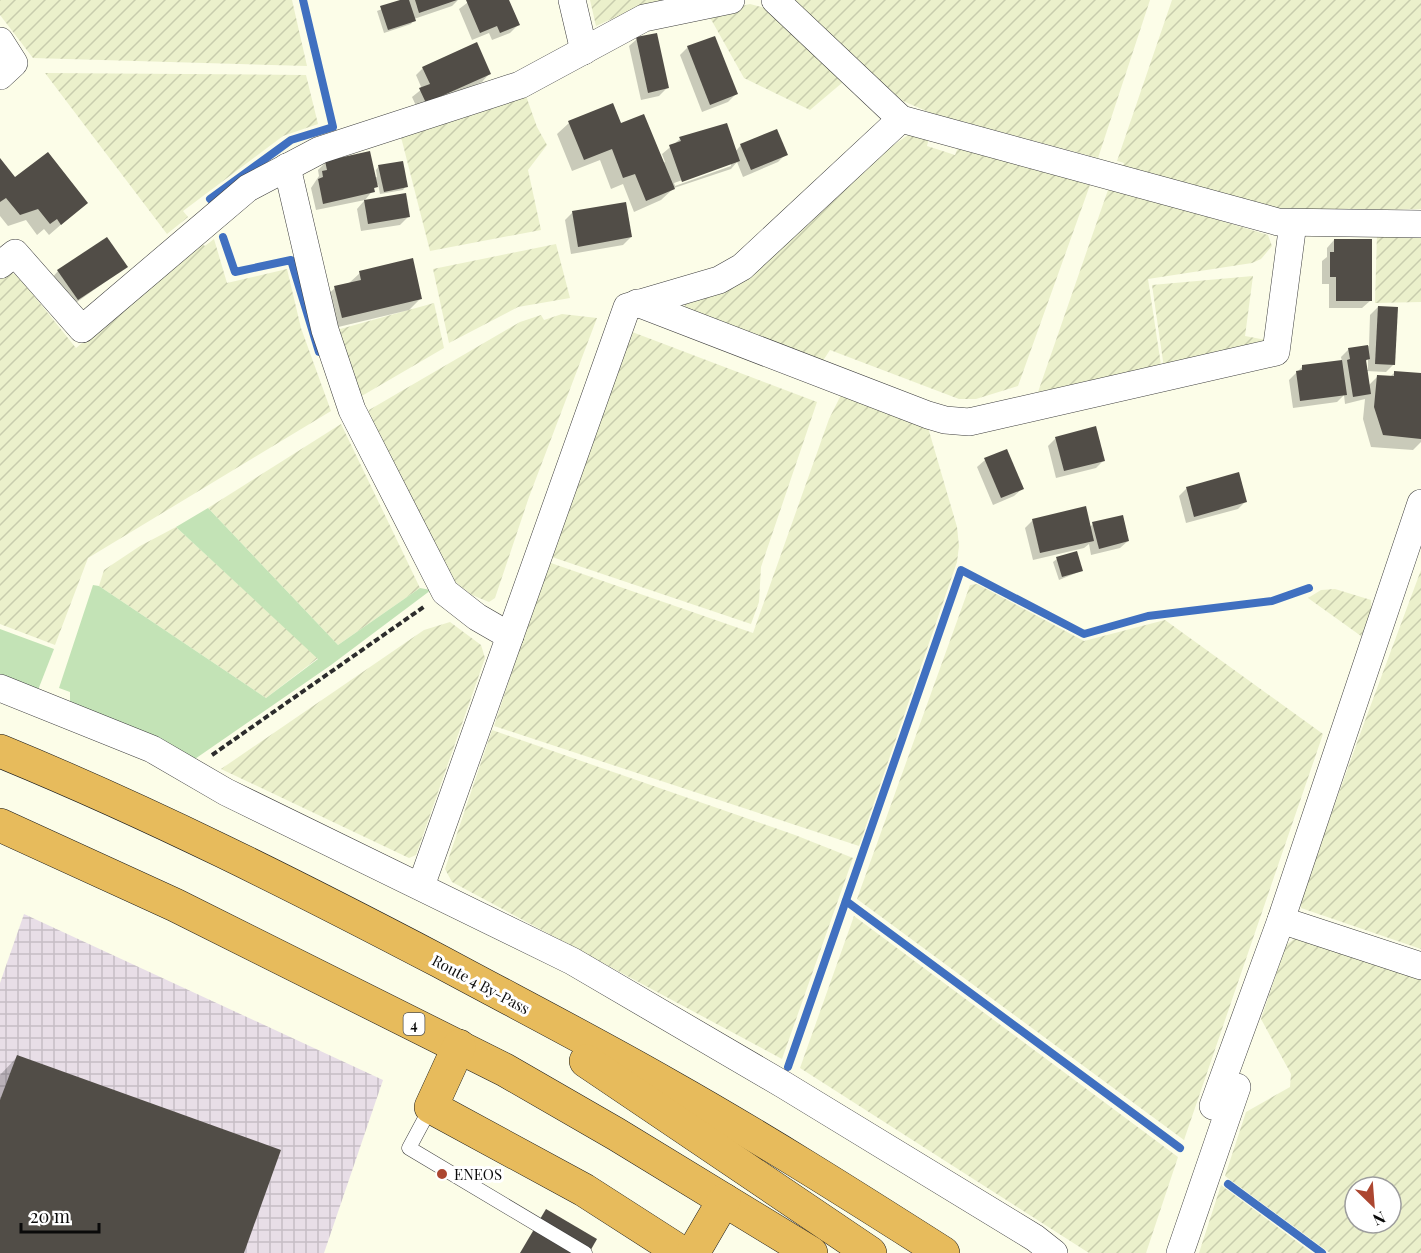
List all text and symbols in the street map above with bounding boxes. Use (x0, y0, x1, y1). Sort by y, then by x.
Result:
street label: Route 4 By-Pass (429, 950, 533, 1018)
road number: 4 (404, 1013, 424, 1035)
place label: ENEOS (454, 1164, 502, 1184)
marker: ENEOS (435, 1167, 449, 1181)
north arrow (1343, 1175, 1403, 1235)
scale bar (21, 1196, 99, 1234)
text: 20 m (30, 1204, 70, 1228)
text: N (1369, 1207, 1389, 1231)

